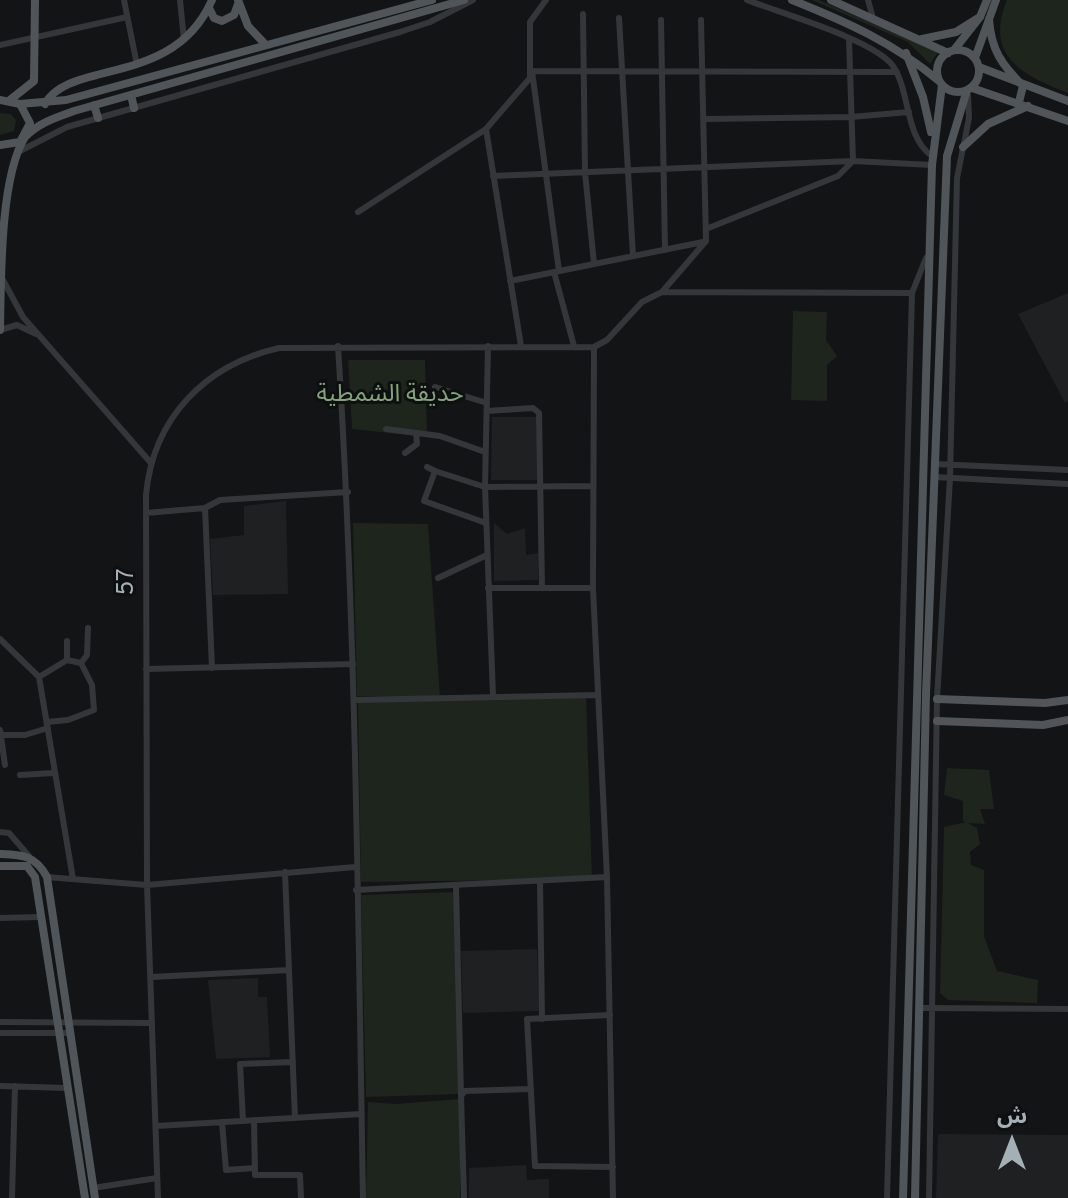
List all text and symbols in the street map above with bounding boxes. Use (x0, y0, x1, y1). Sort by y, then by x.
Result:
park label: حديقة الشمطية (316, 382, 464, 410)
street label: 57 (114, 568, 142, 596)
north arrow (972, 1102, 1052, 1182)
text: ش (997, 1104, 1027, 1131)

